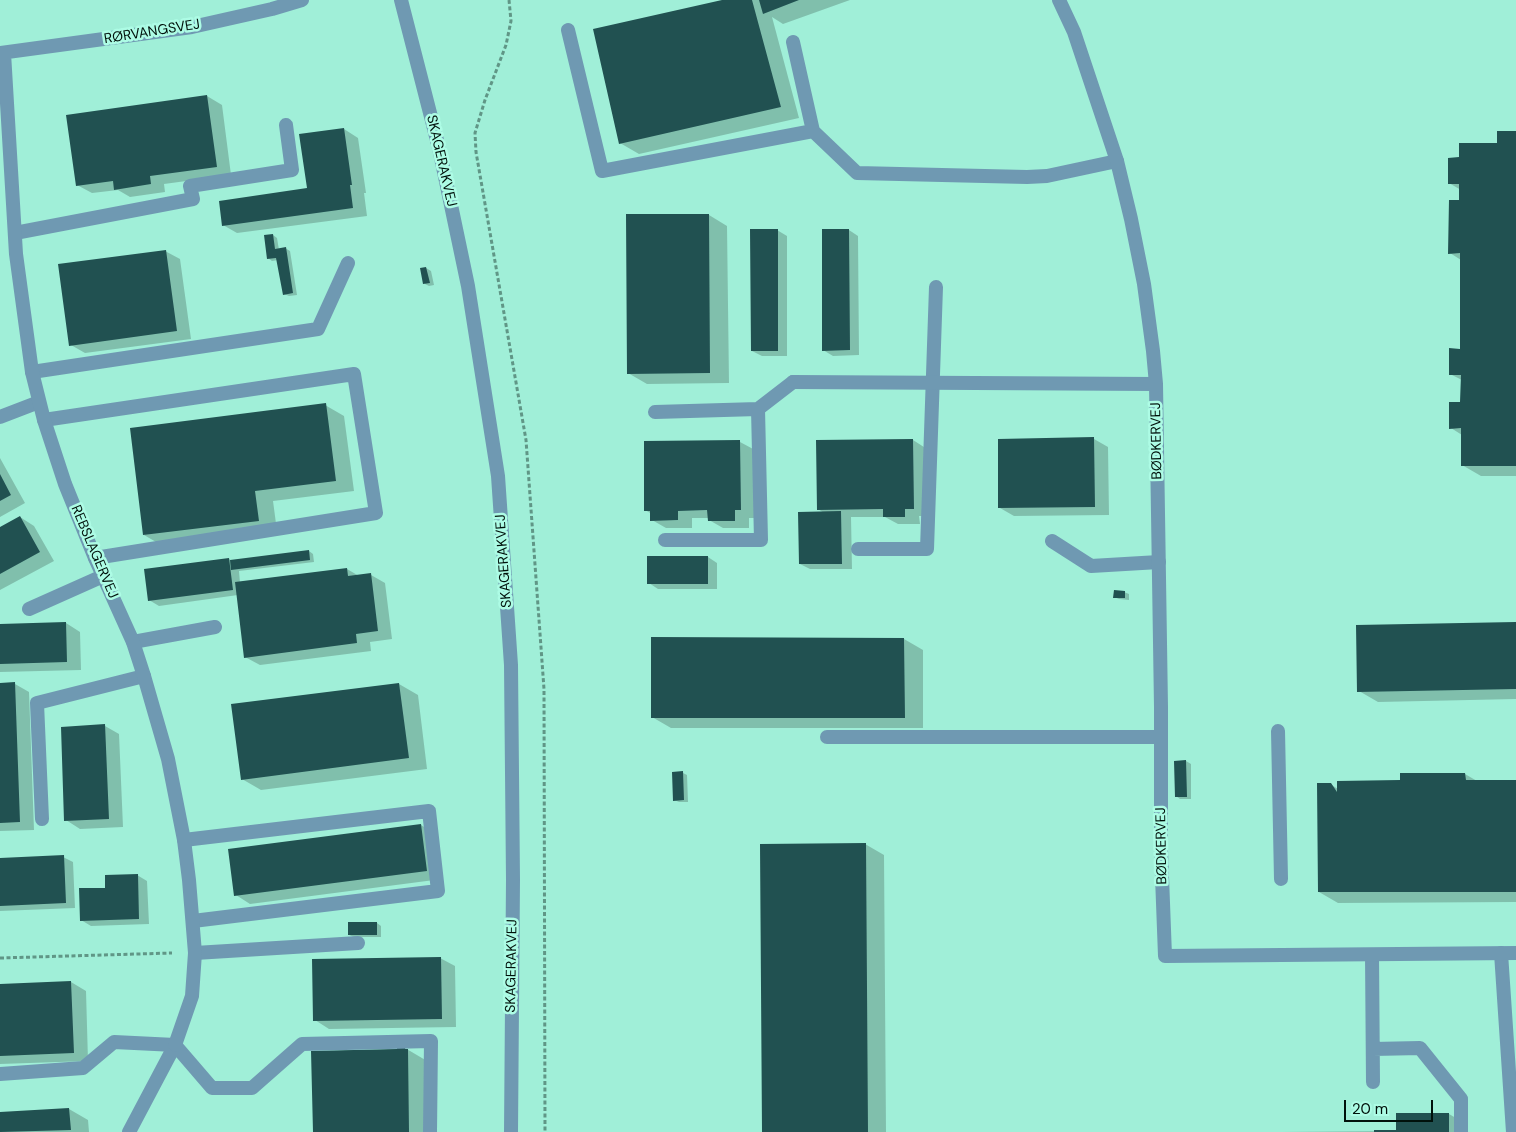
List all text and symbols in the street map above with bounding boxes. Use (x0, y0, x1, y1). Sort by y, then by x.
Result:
street label: RØRVANGSVEJ (103, 16, 201, 48)
street label: SKAGERAKVEJ (422, 113, 460, 209)
street label: BØDKERVEJ (1148, 402, 1166, 480)
street label: REBSLAGERVEJ (67, 503, 121, 601)
street label: SKAGERAKVEJ (492, 514, 516, 608)
street label: BØDKERVEJ (1153, 807, 1171, 885)
street label: SKAGERAKVEJ (503, 919, 521, 1013)
scale bar (1346, 1090, 1435, 1122)
text: 20 m (1352, 1099, 1388, 1119)

